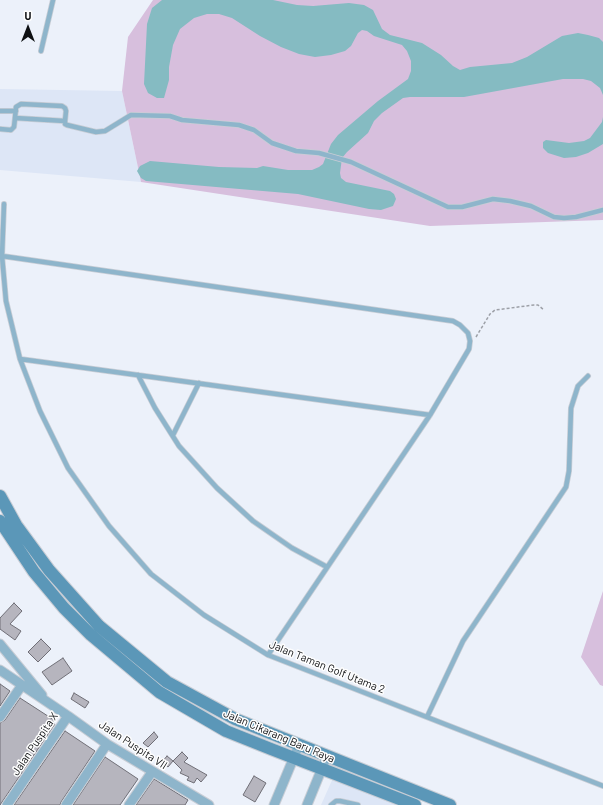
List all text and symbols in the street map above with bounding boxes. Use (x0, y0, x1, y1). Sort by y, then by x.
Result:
north arrow (8, 8, 48, 48)
text: U (25, 9, 31, 22)
street label: Jalan Taman Golf Utama 2 (267, 638, 387, 696)
street label: Jalan Cikarang Baru Raya (221, 707, 337, 765)
street label: Jalan Puspita X (9, 710, 61, 778)
street label: Jalan Puspita VII (96, 718, 170, 772)

